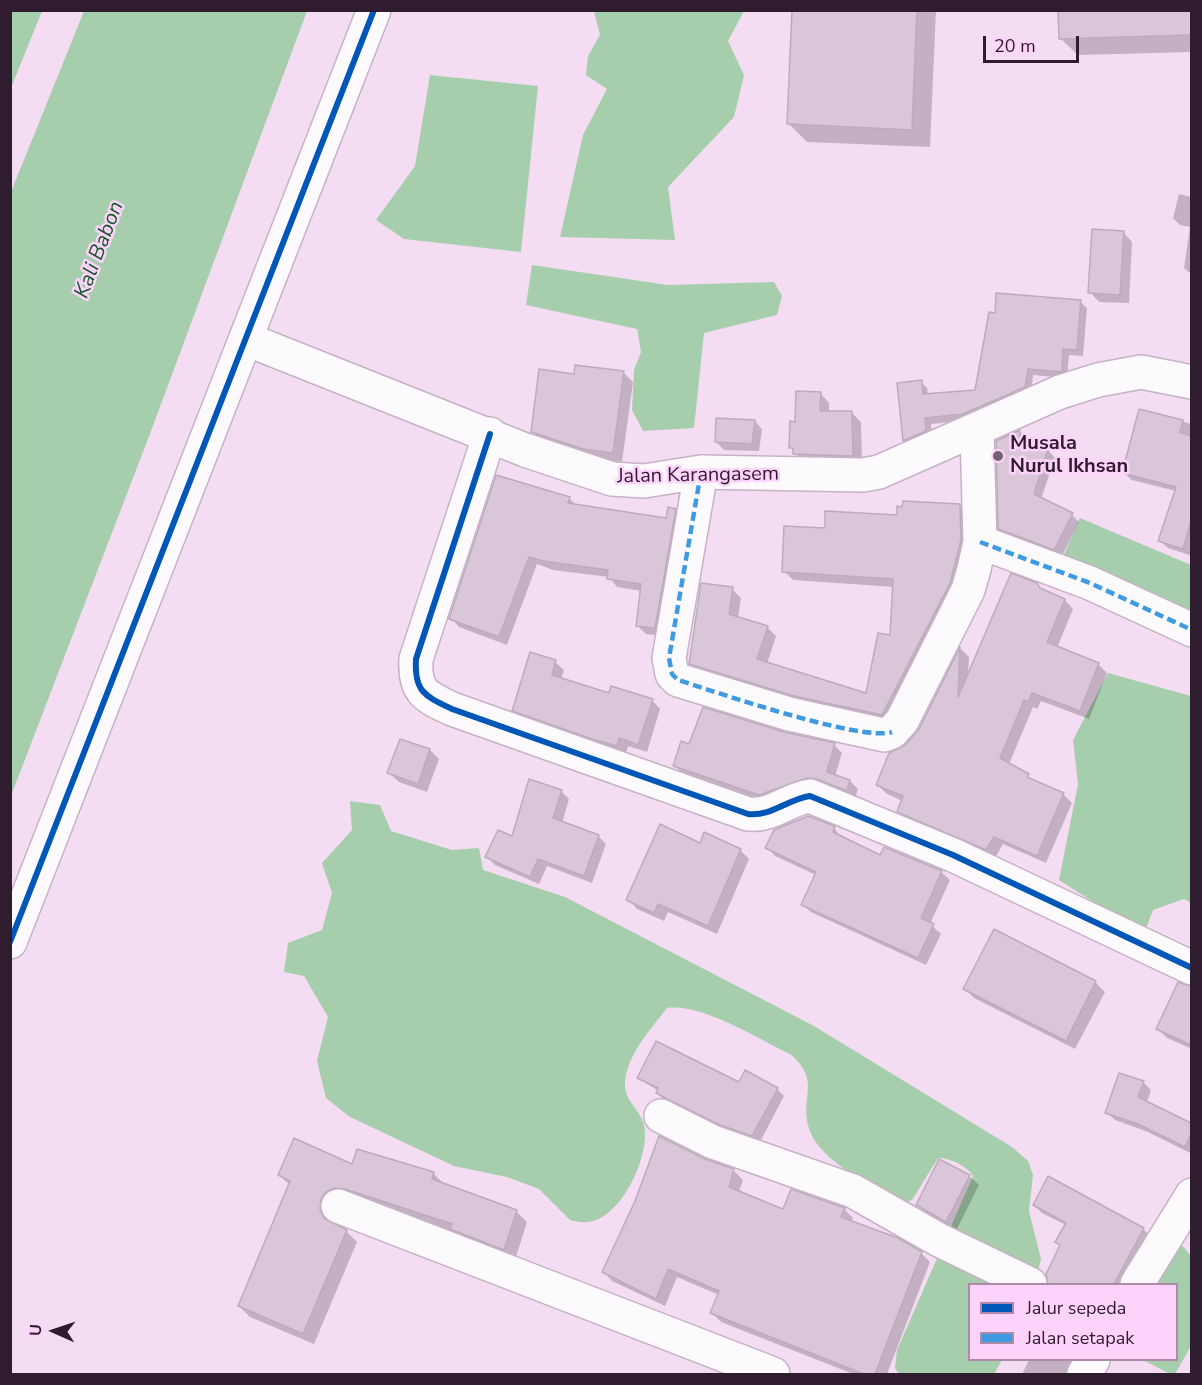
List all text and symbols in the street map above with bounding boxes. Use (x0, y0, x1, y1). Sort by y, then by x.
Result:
scale bar (986, 24, 1082, 62)
text: 20 m (994, 34, 1036, 58)
water label: Kali Babon (70, 198, 130, 302)
place label: Musala Nurul Ikhsan (1010, 432, 1128, 479)
marker: Musala Nurul Ikhsan (991, 449, 1005, 463)
street label: Jalan Karangasem (617, 463, 779, 489)
legend (968, 1283, 1178, 1361)
text: Jalur sepeda (1026, 1296, 1126, 1320)
north arrow (24, 1301, 84, 1361)
text: U (25, 1324, 47, 1337)
text: Jalan setapak (1026, 1326, 1134, 1350)

